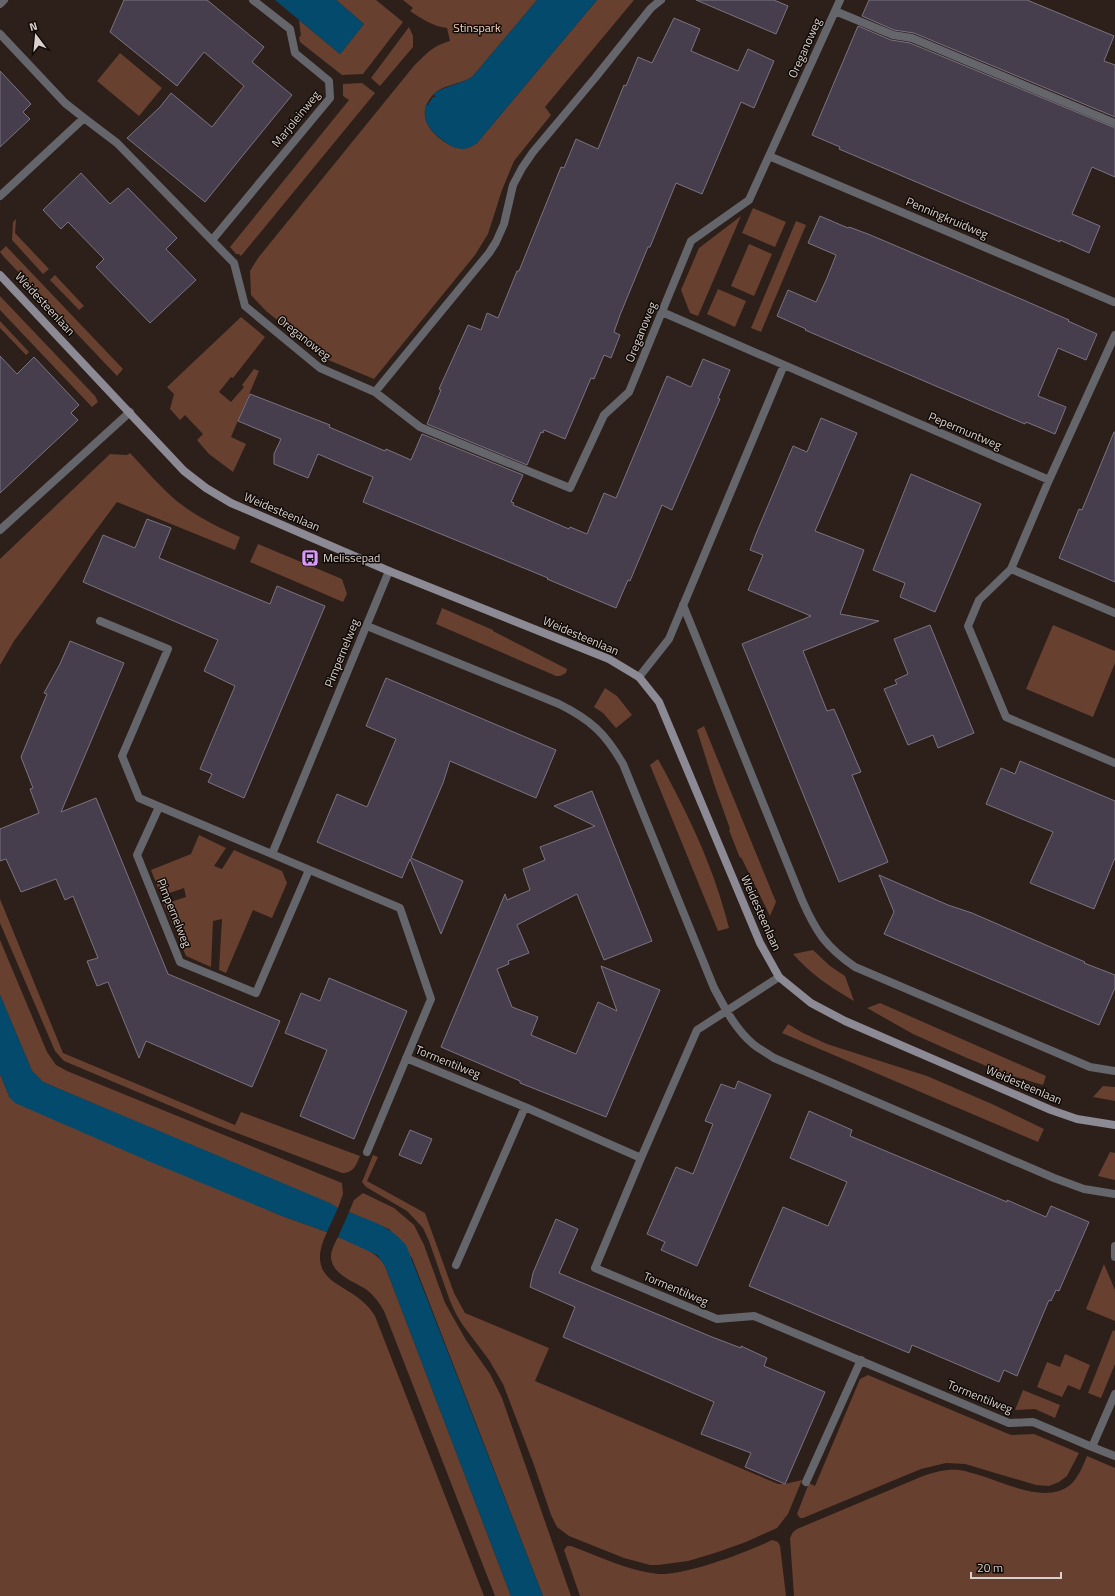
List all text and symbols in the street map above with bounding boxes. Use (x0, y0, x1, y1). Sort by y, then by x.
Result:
street label: Oreganoweg (783, 15, 826, 81)
north arrow (16, 16, 56, 56)
text: N (27, 18, 39, 35)
park label: Stinspark (453, 18, 501, 37)
street label: Marjoleinweg (267, 86, 325, 151)
street label: Penningkruidweg (903, 192, 991, 243)
street label: Weidesteenlaan (11, 268, 80, 340)
street label: Oreganoweg (620, 298, 661, 365)
street label: Oreganoweg (273, 310, 335, 365)
street label: Pepermuntweg (926, 407, 1005, 455)
street label: Weidesteenlaan (241, 487, 323, 536)
bus stop icon: Melissepad (300, 548, 320, 568)
place label: Melissepad (323, 548, 380, 567)
street label: Weidesteenlaan (540, 611, 622, 660)
street label: Pimpernelweg (319, 615, 364, 690)
street label: Weidesteenlaan (736, 872, 787, 954)
street label: Pimpernelweg (152, 875, 197, 950)
street label: Tormentilweg (413, 1040, 484, 1083)
street label: Weidesteenlaan (983, 1060, 1065, 1109)
street label: Tormentilweg (641, 1266, 712, 1311)
street label: Tormentilweg (945, 1375, 1016, 1418)
scale bar (971, 1554, 1061, 1580)
text: 20 m (977, 1558, 1003, 1577)

